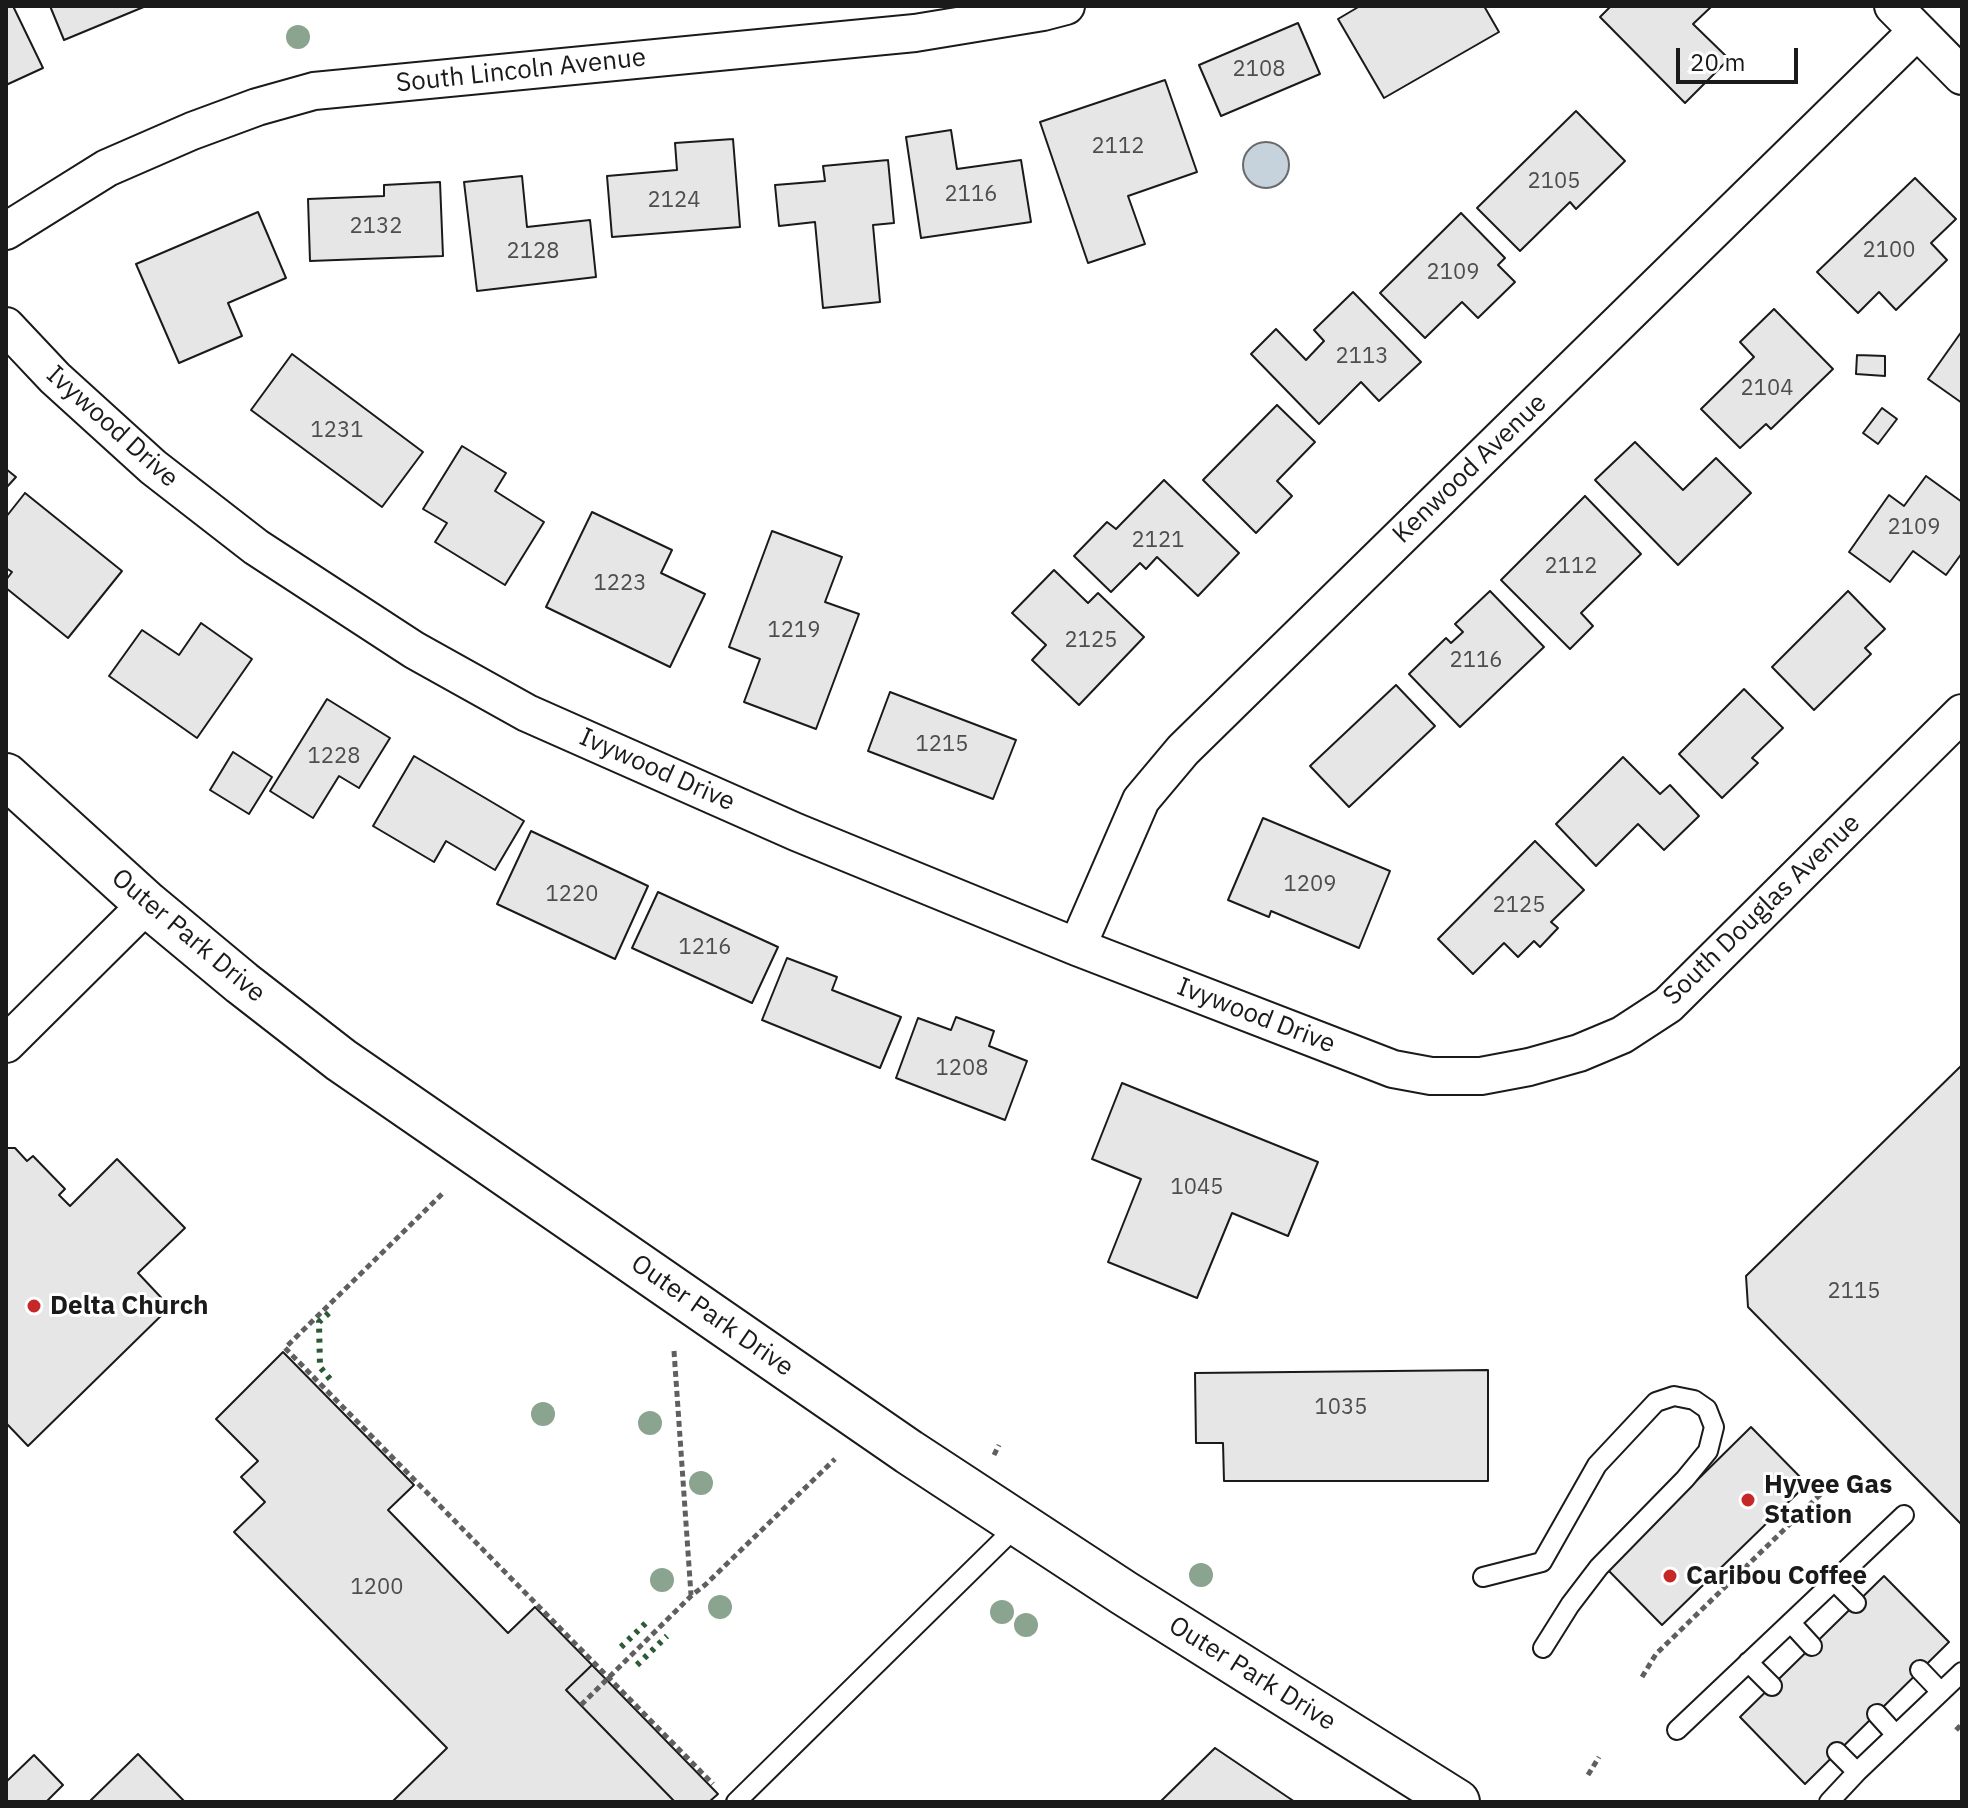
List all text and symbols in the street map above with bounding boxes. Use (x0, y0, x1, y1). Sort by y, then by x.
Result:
scale bar (1680, 32, 1802, 82)
street label: South Lincoln Avenue (395, 42, 647, 100)
text: 20 m (1690, 46, 1745, 78)
house number: 2108 (1233, 57, 1285, 83)
house number: 2112 (1092, 134, 1144, 160)
house number: 2105 (1528, 169, 1580, 195)
house number: 2116 (945, 182, 997, 208)
house number: 2124 (648, 188, 700, 214)
house number: 2132 (350, 214, 402, 240)
house number: 2100 (1863, 238, 1915, 264)
house number: 2128 (507, 239, 559, 265)
house number: 2109 (1427, 260, 1479, 286)
house number: 2113 (1336, 344, 1388, 370)
street label: Ivywood Drive (40, 360, 184, 494)
house number: 2104 (1741, 376, 1793, 402)
street label: Kenwood Avenue (1387, 388, 1553, 550)
house number: 1231 (311, 418, 363, 444)
house number: 2109 (1888, 515, 1940, 541)
house number: 2121 (1132, 528, 1184, 554)
house number: 2112 (1545, 554, 1597, 580)
house number: 1223 (594, 571, 646, 597)
house number: 1219 (768, 618, 820, 644)
house number: 2125 (1065, 628, 1117, 654)
house number: 2116 (1450, 648, 1502, 674)
street label: Ivywood Drive (575, 722, 739, 818)
house number: 1215 (916, 732, 968, 758)
house number: 1228 (308, 744, 360, 770)
street label: South Douglas Avenue (1657, 808, 1867, 1012)
street label: Outer Park Drive (105, 863, 271, 1009)
house number: 1209 (1284, 872, 1336, 898)
house number: 1220 (546, 882, 598, 908)
house number: 2125 (1493, 893, 1545, 919)
house number: 1216 (679, 935, 731, 961)
street label: Ivywood Drive (1173, 972, 1339, 1060)
house number: 1208 (936, 1056, 988, 1082)
house number: 1045 (1171, 1175, 1223, 1201)
street label: Outer Park Drive (625, 1248, 799, 1384)
house number: 2115 (1828, 1279, 1880, 1305)
place label: Delta Church (50, 1290, 209, 1322)
marker: Delta Church (25, 1297, 43, 1315)
house number: 1035 (1315, 1395, 1367, 1421)
place label: Hyvee Gas Station (1764, 1469, 1892, 1530)
marker: Hyvee Gas Station (1739, 1491, 1757, 1509)
place label: Caribou Coffee (1686, 1560, 1867, 1592)
marker: Caribou Coffee (1661, 1567, 1679, 1585)
house number: 1200 (351, 1575, 403, 1601)
street label: Outer Park Drive (1163, 1610, 1341, 1738)

